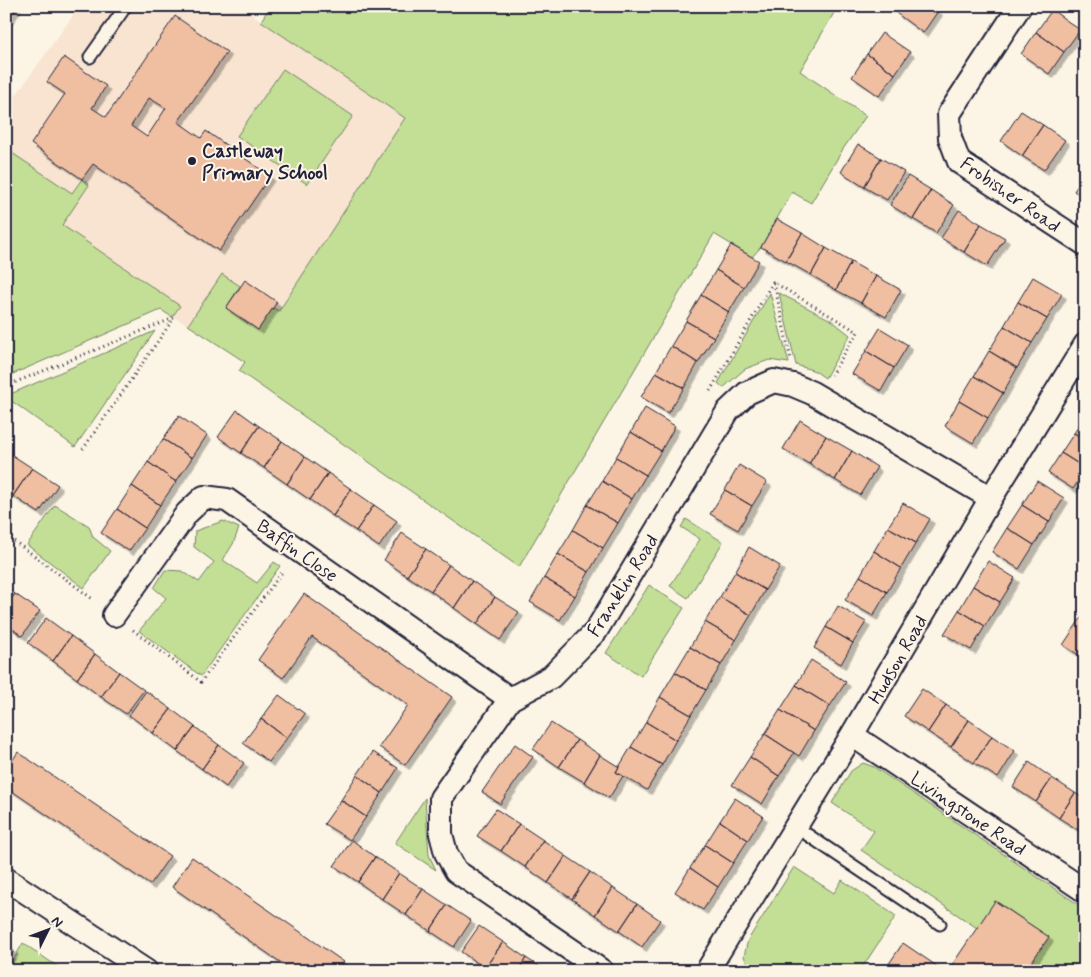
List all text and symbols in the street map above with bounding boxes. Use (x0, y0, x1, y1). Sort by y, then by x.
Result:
place label: Castleway Primary School (202, 139, 328, 186)
street label: Frobisher Road (955, 151, 1065, 239)
marker: Castleway Primary School (186, 155, 198, 167)
street label: Baffin Close (252, 514, 343, 588)
street label: Franklin Road (582, 530, 665, 642)
street label: Hudson Road (863, 611, 934, 709)
street label: Livingstone Road (905, 766, 1031, 863)
north arrow (22, 904, 72, 954)
text: N (47, 912, 67, 931)

